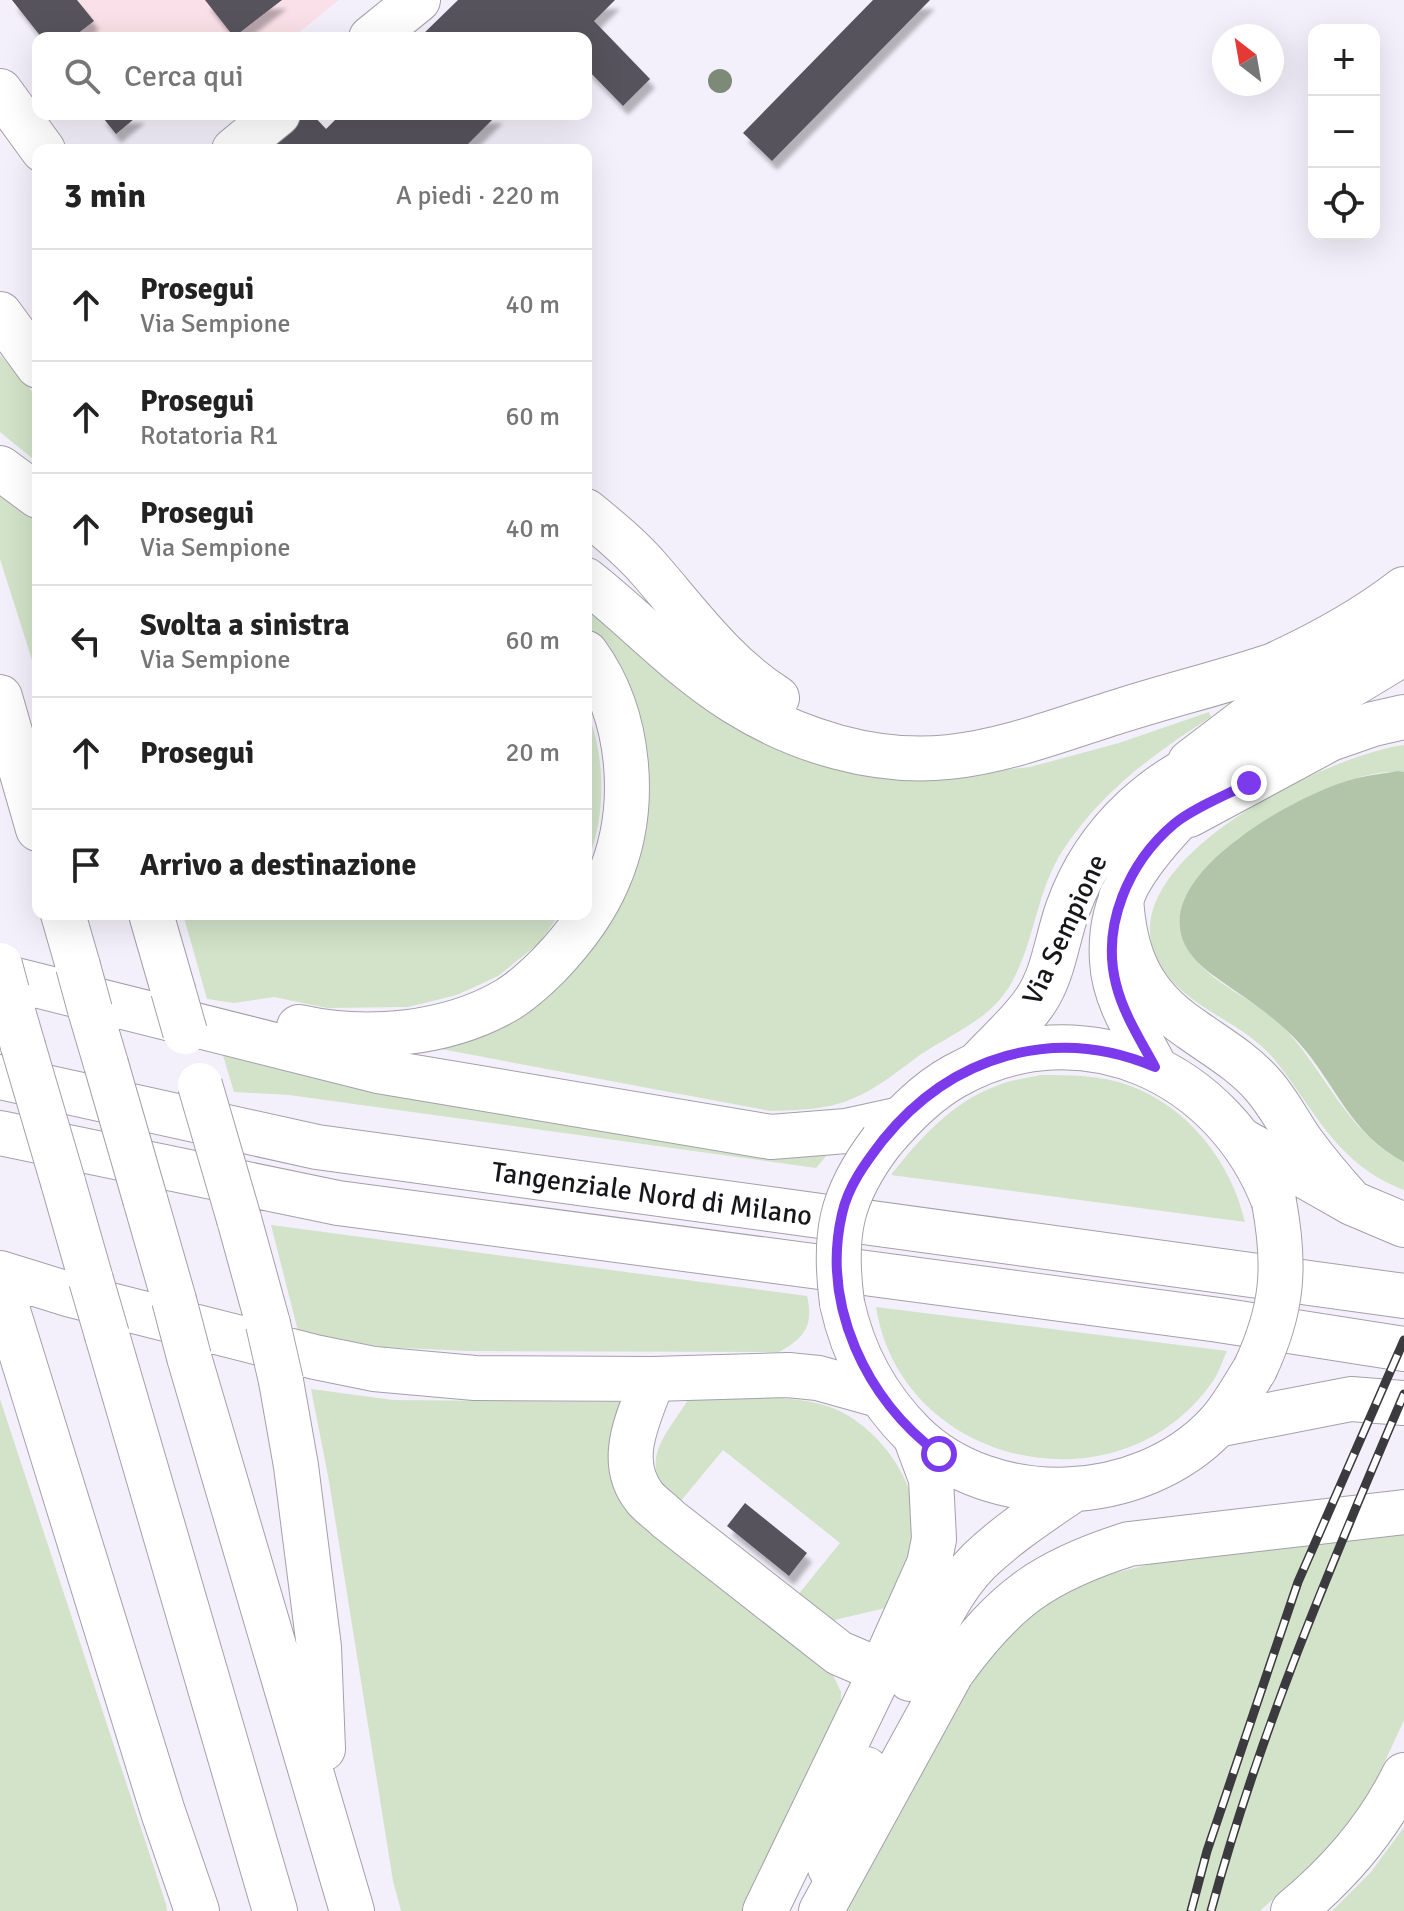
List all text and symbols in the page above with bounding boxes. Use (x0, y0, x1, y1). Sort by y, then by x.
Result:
north arrow (1212, 24, 1284, 96)
map controls (1308, 24, 1380, 240)
button: + (1308, 24, 1380, 96)
search box (32, 32, 592, 120)
icon: search (60, 54, 104, 98)
text: Cerca qui (124, 58, 244, 95)
button: − (1308, 96, 1380, 168)
button: locate (1308, 168, 1380, 240)
text: 3 min (64, 175, 146, 217)
text: A piedi · 220 m (396, 180, 560, 212)
text: Prosegui (140, 271, 254, 308)
icon: ahead (64, 283, 108, 327)
text: 40 m (505, 289, 560, 321)
text: Via Sempione (140, 308, 291, 340)
text: Prosegui (140, 383, 254, 420)
icon: ahead (64, 395, 108, 439)
text: 60 m (505, 401, 560, 433)
text: Rotatoria R1 (140, 420, 279, 452)
text: Prosegui (140, 495, 254, 532)
icon: ahead (64, 507, 108, 551)
text: 40 m (505, 513, 560, 545)
text: Via Sempione (140, 532, 291, 564)
text: Svolta a sinistra (140, 607, 350, 644)
icon: left (64, 619, 108, 663)
text: 60 m (505, 625, 560, 657)
text: Via Sempione (140, 644, 291, 676)
icon: ahead (64, 731, 108, 775)
text: Prosegui (140, 735, 254, 772)
text: 20 m (505, 737, 560, 769)
route end (1231, 765, 1267, 801)
icon: arrive (64, 843, 108, 887)
text: Arrivo a destinazione (140, 847, 416, 884)
street label: Via Sempione (1015, 849, 1115, 1010)
street label: Tangenziale Nord di Milano (489, 1155, 814, 1233)
route start (921, 1436, 957, 1472)

